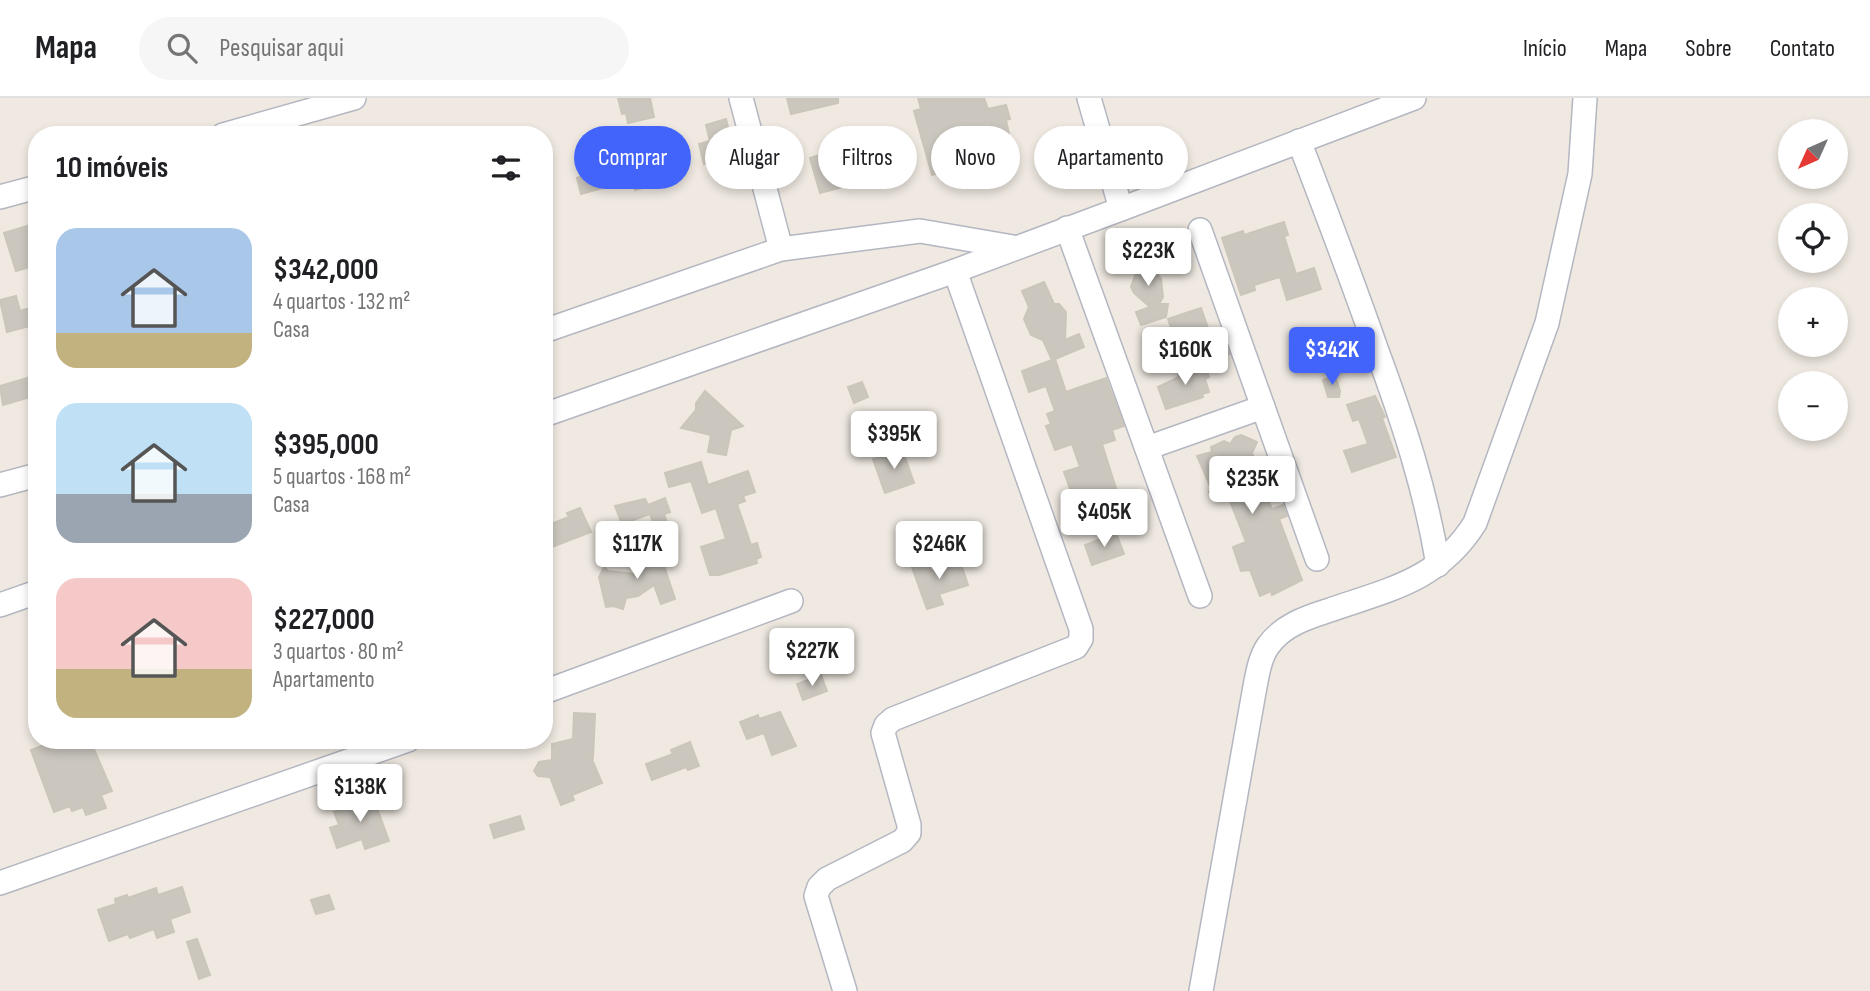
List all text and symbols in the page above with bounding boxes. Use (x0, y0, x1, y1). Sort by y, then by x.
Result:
search box (139, 17, 629, 80)
text: Mapa (35, 28, 97, 68)
icon: search (163, 29, 201, 67)
text: Pesquisar aqui (219, 33, 344, 64)
text: Início (1523, 34, 1567, 63)
text: Mapa (1605, 34, 1647, 63)
text: Sobre (1685, 34, 1732, 63)
text: Contato (1770, 34, 1835, 63)
north arrow (1778, 119, 1848, 189)
map controls (1778, 119, 1848, 441)
chip: Comprar (574, 126, 691, 189)
chip: Alugar (705, 126, 804, 189)
chip: Filtros (818, 126, 917, 189)
chip: Novo (931, 126, 1020, 189)
chip: Apartamento (1034, 126, 1188, 189)
icon: filters (487, 149, 525, 187)
text: 10 imóveis (56, 150, 168, 186)
button: locate (1778, 203, 1848, 273)
pin: $223K (1099, 228, 1197, 288)
text: $223K (1121, 237, 1175, 265)
text: $342,000 (273, 252, 379, 288)
icon: home (112, 256, 196, 340)
button: + (1778, 287, 1848, 357)
text: 4 quartos · 132 m² (273, 288, 410, 316)
text: Casa (273, 316, 310, 344)
pin: $160K (1136, 328, 1234, 387)
pin: $342K (1283, 328, 1381, 387)
text: $160K (1158, 336, 1212, 364)
text: $342K (1305, 336, 1359, 364)
button: − (1778, 371, 1848, 441)
pin: $395K (845, 412, 943, 471)
text: $395K (867, 420, 921, 448)
text: $395,000 (273, 427, 379, 463)
icon: home (112, 431, 196, 515)
pin: $235K (1203, 456, 1301, 516)
text: 5 quartos · 168 m² (273, 463, 411, 491)
text: $235K (1225, 465, 1279, 493)
pin: $405K (1055, 490, 1153, 549)
text: Casa (273, 491, 310, 519)
text: $405K (1077, 498, 1131, 526)
pin: $117K (588, 522, 686, 581)
pin: $246K (890, 522, 988, 581)
text: $117K (611, 530, 663, 558)
text: $246K (912, 530, 966, 558)
text: $227,000 (273, 602, 374, 638)
icon: home (112, 606, 196, 690)
pin: $227K (763, 628, 861, 688)
text: $227K (785, 637, 839, 665)
text: 3 quartos · 80 m² (273, 638, 404, 666)
text: Apartamento (273, 666, 375, 694)
pin: $138K (311, 764, 409, 824)
text: $138K (333, 773, 387, 801)

